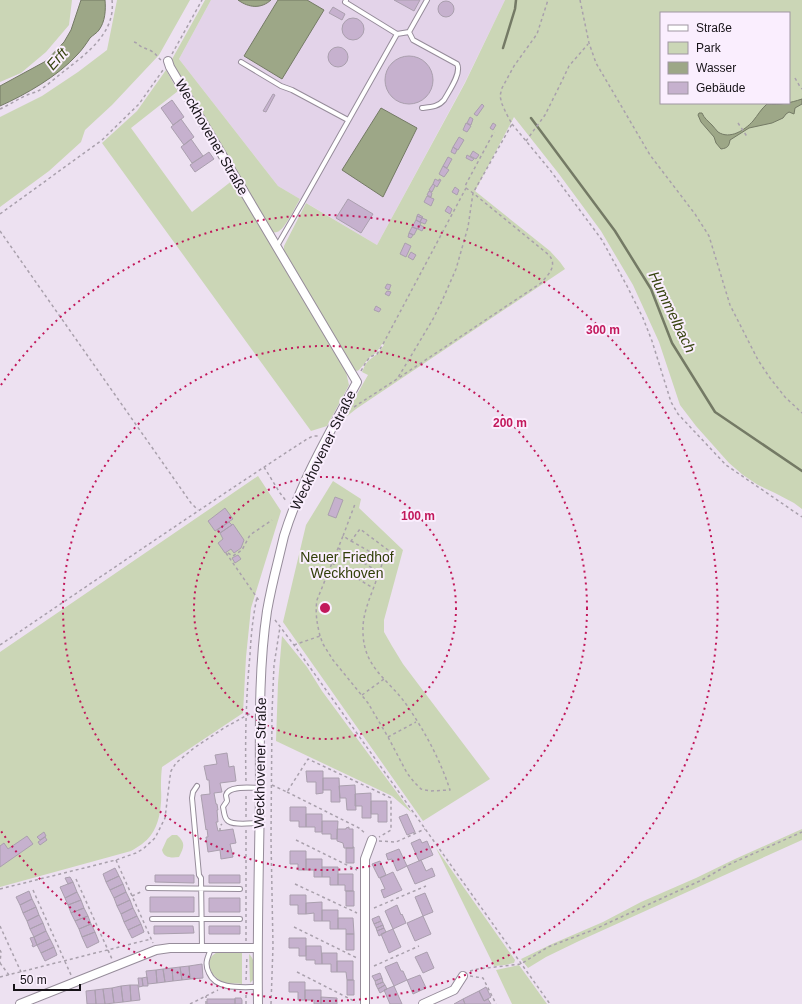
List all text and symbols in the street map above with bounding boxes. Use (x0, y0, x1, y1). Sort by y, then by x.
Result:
legend (660, 12, 790, 104)
text: Straße (696, 21, 732, 35)
text: Park (696, 41, 722, 55)
water label: Erft (43, 44, 71, 73)
text: Wasser (696, 61, 736, 75)
street label: Weckhovener Straße (172, 76, 252, 198)
text: Gebäude (696, 81, 746, 95)
water label: Hummelbach (645, 268, 699, 355)
text: 300 m (586, 323, 620, 337)
street label: Weckhovener Straße (287, 387, 359, 512)
text: 200 m (493, 416, 527, 430)
text: 100 m (401, 509, 435, 523)
park label: Neuer Friedhof Weckhoven (300, 549, 394, 581)
centre of rings (318, 601, 332, 615)
street label: Weckhovener Straße (251, 697, 269, 829)
scale bar (14, 966, 80, 992)
text: 50 m (20, 973, 47, 987)

